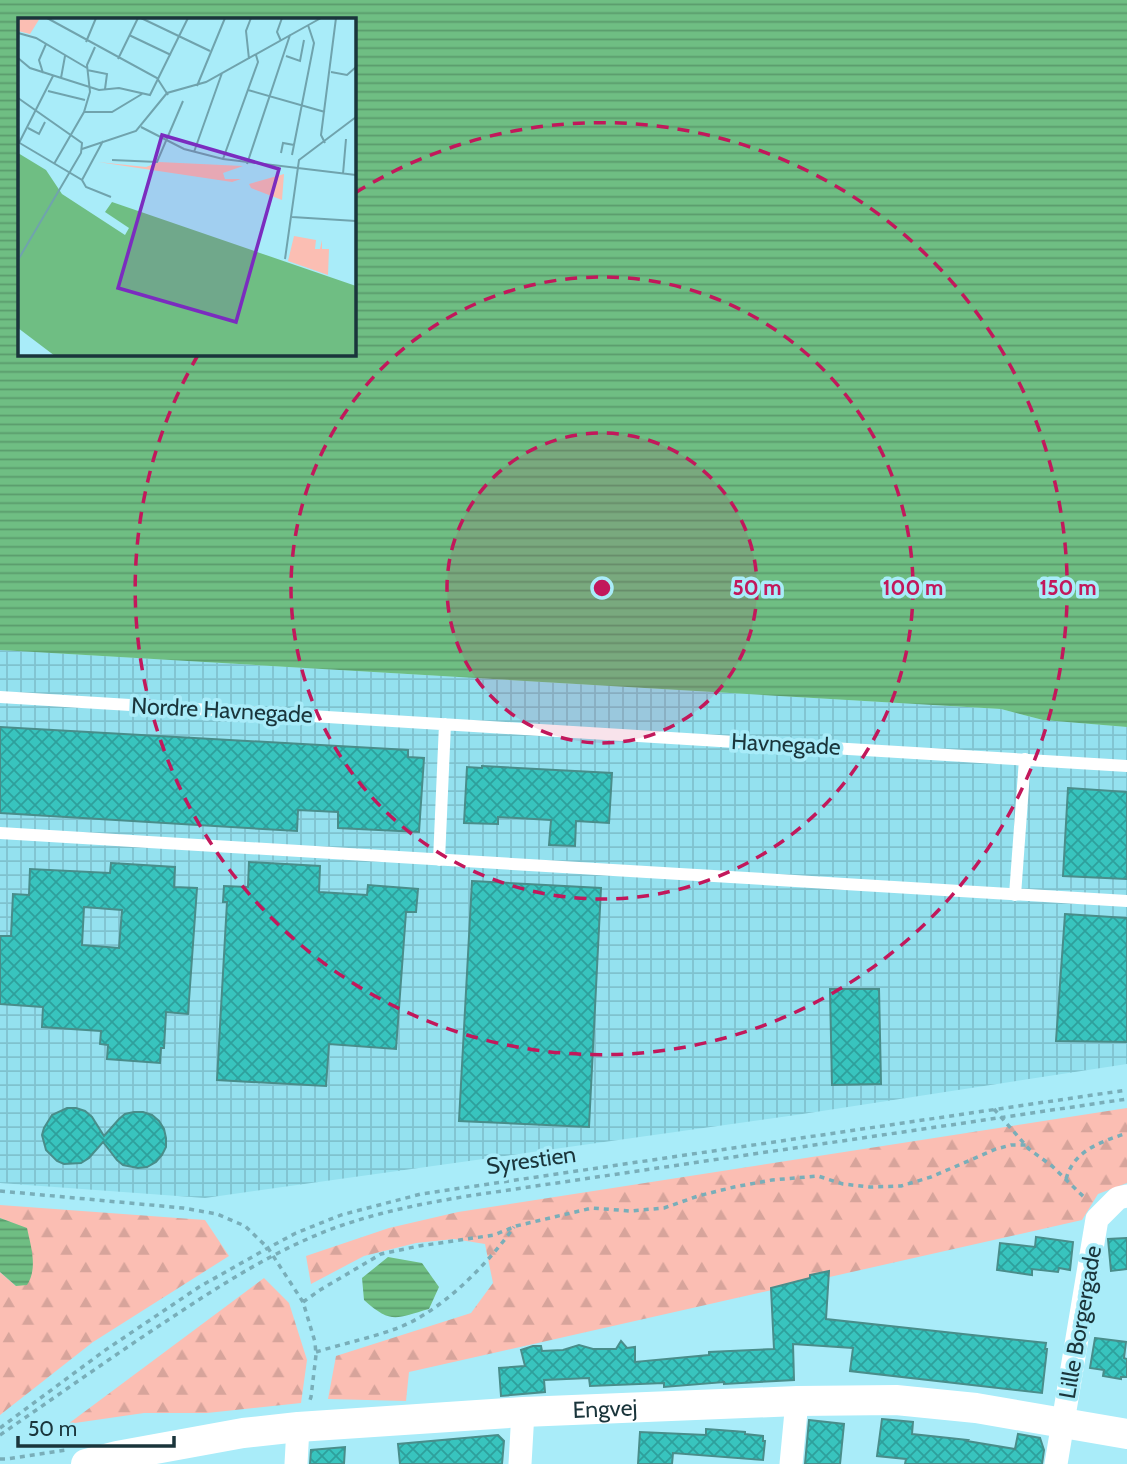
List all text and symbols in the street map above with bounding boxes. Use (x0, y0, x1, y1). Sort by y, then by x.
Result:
inset map (18, 18, 355, 355)
text: 50 m (732, 575, 782, 600)
text: 100 m (883, 575, 943, 600)
text: 150 m (1040, 575, 1096, 600)
centre of rings (590, 576, 614, 600)
street label: Nordre Havnegade (130, 691, 314, 729)
street label: Havnegade (731, 727, 842, 761)
street label: Syrestien (484, 1140, 578, 1180)
street label: Lille Borgergade (1053, 1243, 1107, 1401)
street label: Engvej (572, 1393, 638, 1424)
scale bar (18, 1404, 173, 1448)
text: 50 m (28, 1416, 77, 1441)

